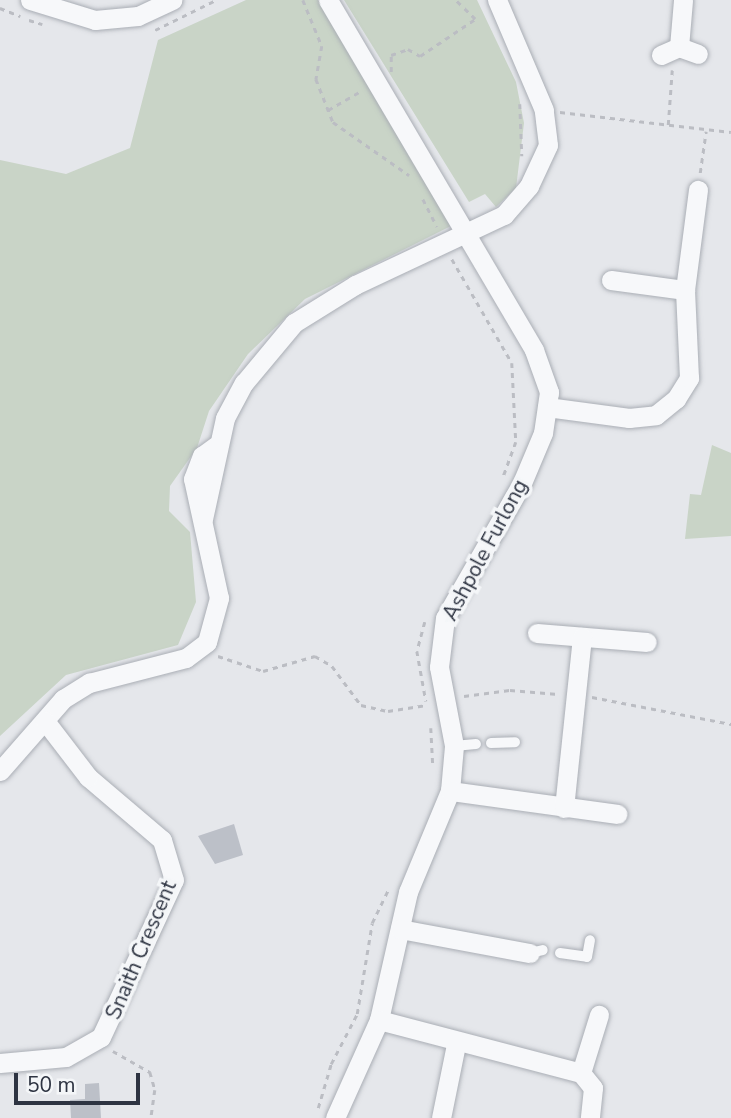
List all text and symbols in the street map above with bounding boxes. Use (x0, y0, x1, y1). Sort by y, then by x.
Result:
street label: Ashpole Furlong (437, 475, 533, 625)
street label: Snaith Crescent (100, 877, 182, 1023)
scale bar (18, 1058, 144, 1102)
text: 50 m (27, 1071, 76, 1099)

